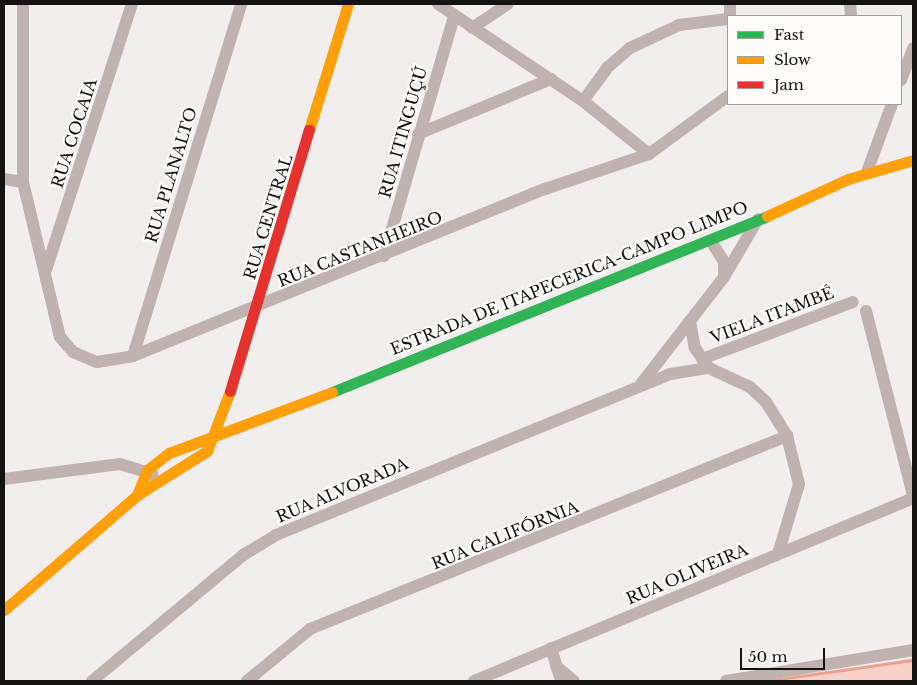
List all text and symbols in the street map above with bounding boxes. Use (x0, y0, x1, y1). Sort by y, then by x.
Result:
legend (727, 15, 902, 105)
text: Fast (774, 25, 804, 44)
text: Slow (774, 50, 811, 69)
street label: RUA ITINGUÇÚ (375, 64, 431, 200)
text: Jam (774, 75, 804, 94)
street label: RUA COCAIA (47, 76, 101, 190)
street label: RUA PLANALTO (141, 104, 201, 246)
street label: RUA CENTRAL (240, 152, 296, 282)
street label: ESTRADA DE ITAPECERICA-CAMPO LIMPO (387, 197, 751, 359)
street label: RUA CASTANHEIRO (274, 207, 446, 291)
street label: VIELA ITAMBÉ (707, 283, 837, 347)
street label: RUA ALVORADA (273, 453, 411, 527)
street label: RUA CALIFÓRNIA (428, 497, 582, 573)
street label: RUA OLIVEIRA (623, 540, 751, 608)
scale bar (742, 638, 827, 670)
text: 50 m (748, 647, 788, 666)

